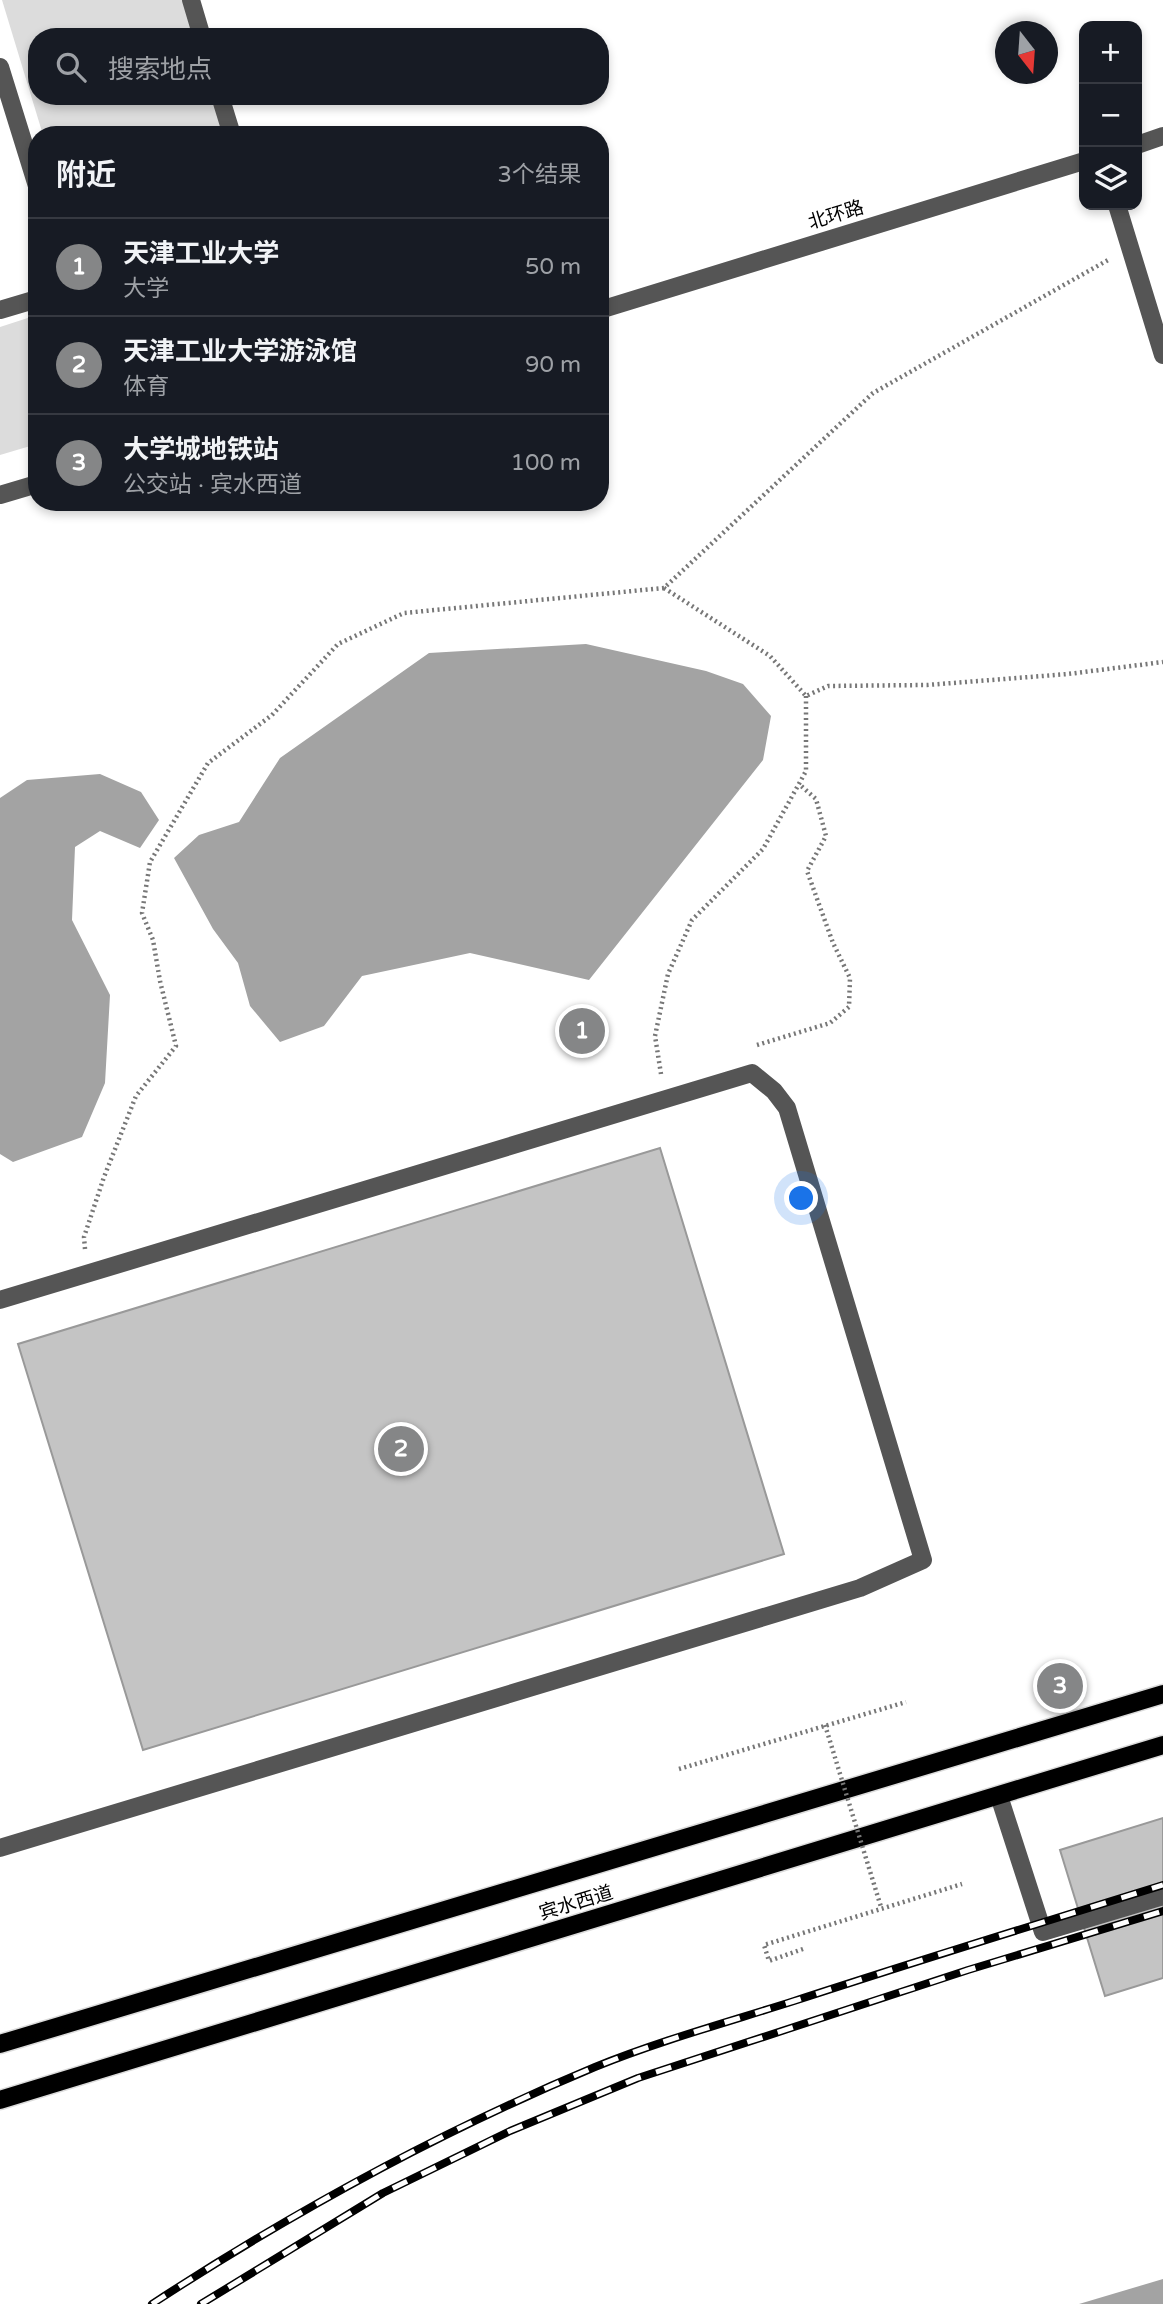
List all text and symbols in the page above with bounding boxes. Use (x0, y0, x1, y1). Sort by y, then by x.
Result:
north arrow (995, 21, 1058, 84)
map controls (1079, 21, 1142, 210)
button: + (1079, 21, 1142, 84)
search box (28, 28, 609, 105)
icon: search (52, 48, 90, 86)
text: 搜索地点 (108, 54, 212, 85)
button: − (1079, 84, 1142, 147)
button: layers (1079, 147, 1142, 210)
text: 附近 (56, 157, 116, 194)
text: 3个结果 (498, 161, 581, 189)
street label: 北环路 (806, 196, 866, 234)
text: 天津工业大学 (123, 238, 279, 269)
text: 1 (72, 253, 86, 281)
text: 50 m (525, 253, 581, 281)
text: 大学 (123, 275, 169, 303)
text: 天津工业大学游泳馆 (123, 336, 357, 367)
text: 2 (72, 351, 86, 379)
text: 90 m (525, 351, 581, 379)
text: 体育 (123, 373, 169, 401)
text: 大学城地铁站 (123, 434, 279, 465)
text: 3 (72, 449, 86, 477)
text: 100 m (511, 449, 581, 477)
text: 公交站 · 宾水西道 (123, 471, 302, 499)
pin: 1 (559, 1005, 605, 1057)
your location (784, 1181, 818, 1215)
pin: 2 (378, 1423, 424, 1475)
pin: 3 (1037, 1660, 1083, 1712)
street label: 宾水西道 (536, 1881, 616, 1925)

